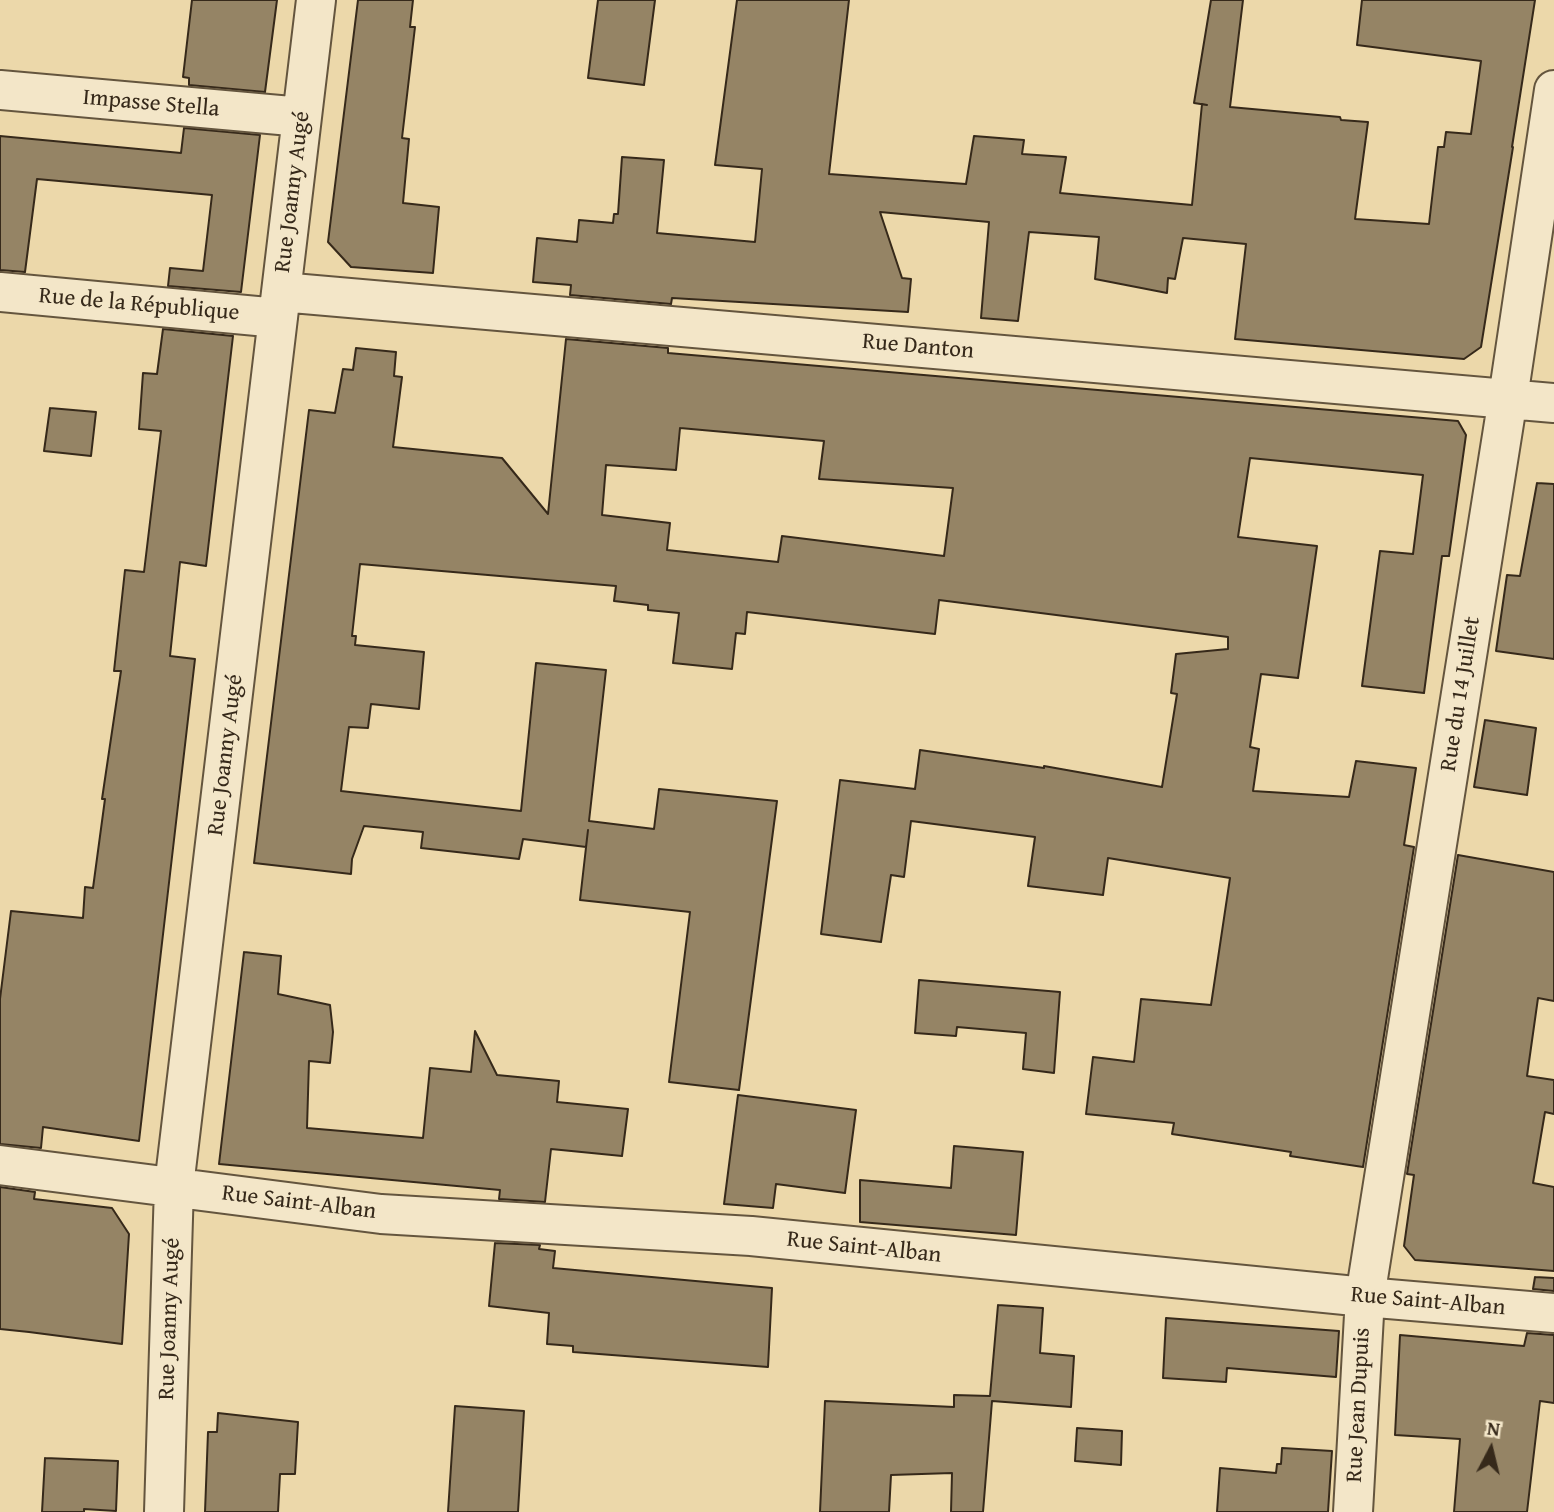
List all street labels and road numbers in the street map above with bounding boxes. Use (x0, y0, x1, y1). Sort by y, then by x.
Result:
street label: Impasse Stella (81, 84, 221, 124)
street label: Rue Joanny Augé (269, 110, 317, 274)
street label: Rue de la République (38, 282, 240, 328)
street label: Rue Danton (861, 328, 975, 366)
street label: Rue du 14 Juillet (1435, 615, 1487, 773)
street label: Rue Joanny Augé (202, 673, 250, 837)
street label: Rue Saint-Alban (220, 1180, 378, 1226)
street label: Rue Saint-Alban (785, 1226, 943, 1270)
street label: Rue Joanny Augé (153, 1237, 187, 1401)
street label: Rue Saint-Alban (1350, 1281, 1506, 1323)
street label: Rue Jean Dupuis (1341, 1327, 1377, 1483)

